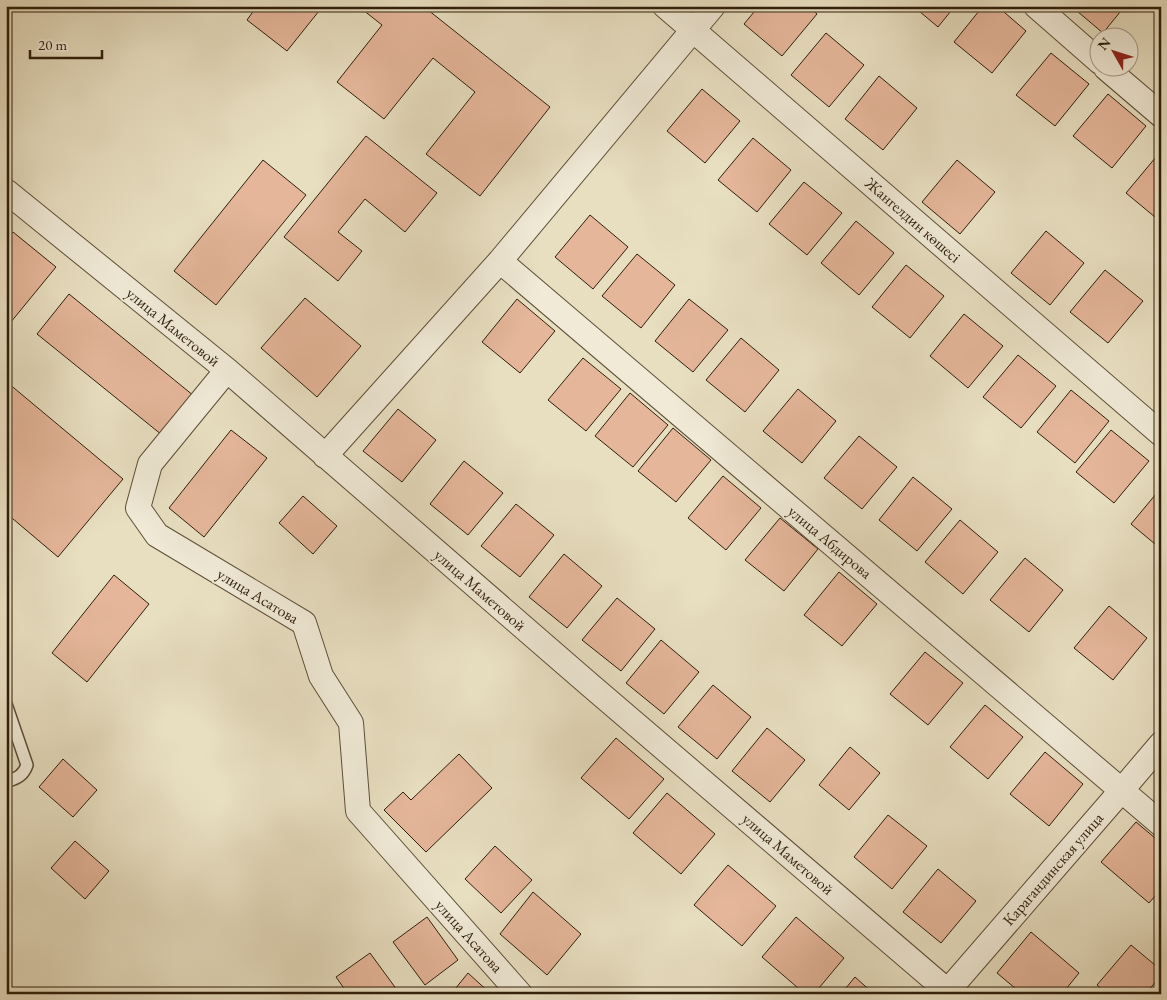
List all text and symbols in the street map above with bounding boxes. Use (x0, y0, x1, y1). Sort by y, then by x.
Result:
scale bar (30, 28, 102, 60)
north arrow (1090, 28, 1140, 78)
text: N (1093, 33, 1115, 54)
text: 20 m (38, 35, 67, 54)
street label: Жангелдин көшесі (860, 172, 965, 267)
street label: улица Маметовой (122, 283, 225, 372)
street label: улица Абдирова (784, 501, 877, 584)
street label: улица Маметовой (430, 544, 531, 636)
street label: улица Асатова (213, 563, 303, 629)
street label: Карагандинская улица (998, 807, 1108, 930)
street label: улица Маметовой (738, 808, 839, 900)
street label: улица Асатова (430, 895, 508, 978)

